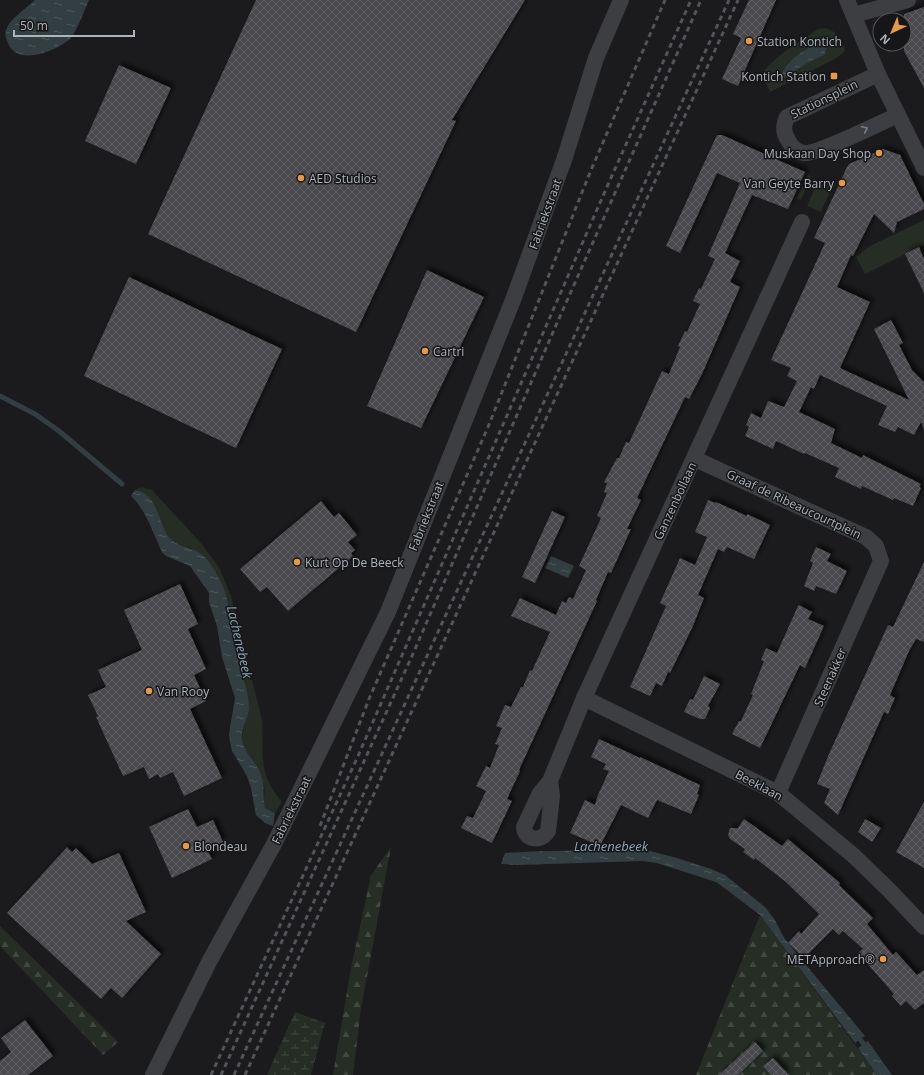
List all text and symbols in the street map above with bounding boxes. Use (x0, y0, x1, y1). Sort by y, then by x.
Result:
scale bar (14, 12, 134, 38)
north arrow (872, 12, 912, 52)
text: 50 m (20, 17, 48, 34)
text: N (876, 31, 893, 48)
place label: Station Kontich (757, 33, 842, 50)
marker: Station Kontich (744, 36, 754, 46)
place label: Kontich Station (741, 68, 826, 85)
marker: Kontich Station (829, 71, 839, 81)
street label: Stationsplein (788, 75, 860, 123)
one-way arrow (861, 126, 868, 134)
place label: Muskaan Day Shop (764, 145, 871, 162)
marker: Muskaan Day Shop (874, 148, 884, 158)
place label: AED Studios (309, 170, 377, 187)
marker: AED Studios (296, 173, 306, 183)
place label: Van Geyte Barry (744, 175, 835, 192)
street label: Fabriekstraat (524, 176, 566, 252)
marker: Van Geyte Barry (837, 178, 847, 188)
place label: Cartri (433, 343, 464, 360)
marker: Cartri (420, 346, 430, 356)
street label: Ganzenbollaan (650, 459, 700, 543)
street label: Graaf de Ribeaucourtplein (724, 465, 864, 543)
street label: Fabriekstraat (404, 479, 448, 553)
place label: Kurt Op De Beeck (305, 554, 404, 571)
marker: Kurt Op De Beeck (292, 557, 302, 567)
water label: Lachenebeek (223, 604, 257, 681)
street label: Steenakker (809, 645, 851, 709)
place label: Van Rooy (157, 683, 210, 700)
marker: Van Rooy (144, 686, 154, 696)
street label: Beeklaan (732, 765, 786, 805)
street label: Fabriekstraat (267, 773, 315, 847)
water label: Lachenebeek (574, 837, 649, 855)
place label: Blondeau (194, 838, 247, 855)
marker: Blondeau (181, 841, 191, 851)
place label: METApproach® (787, 951, 875, 968)
marker: METApproach® (878, 954, 888, 964)

